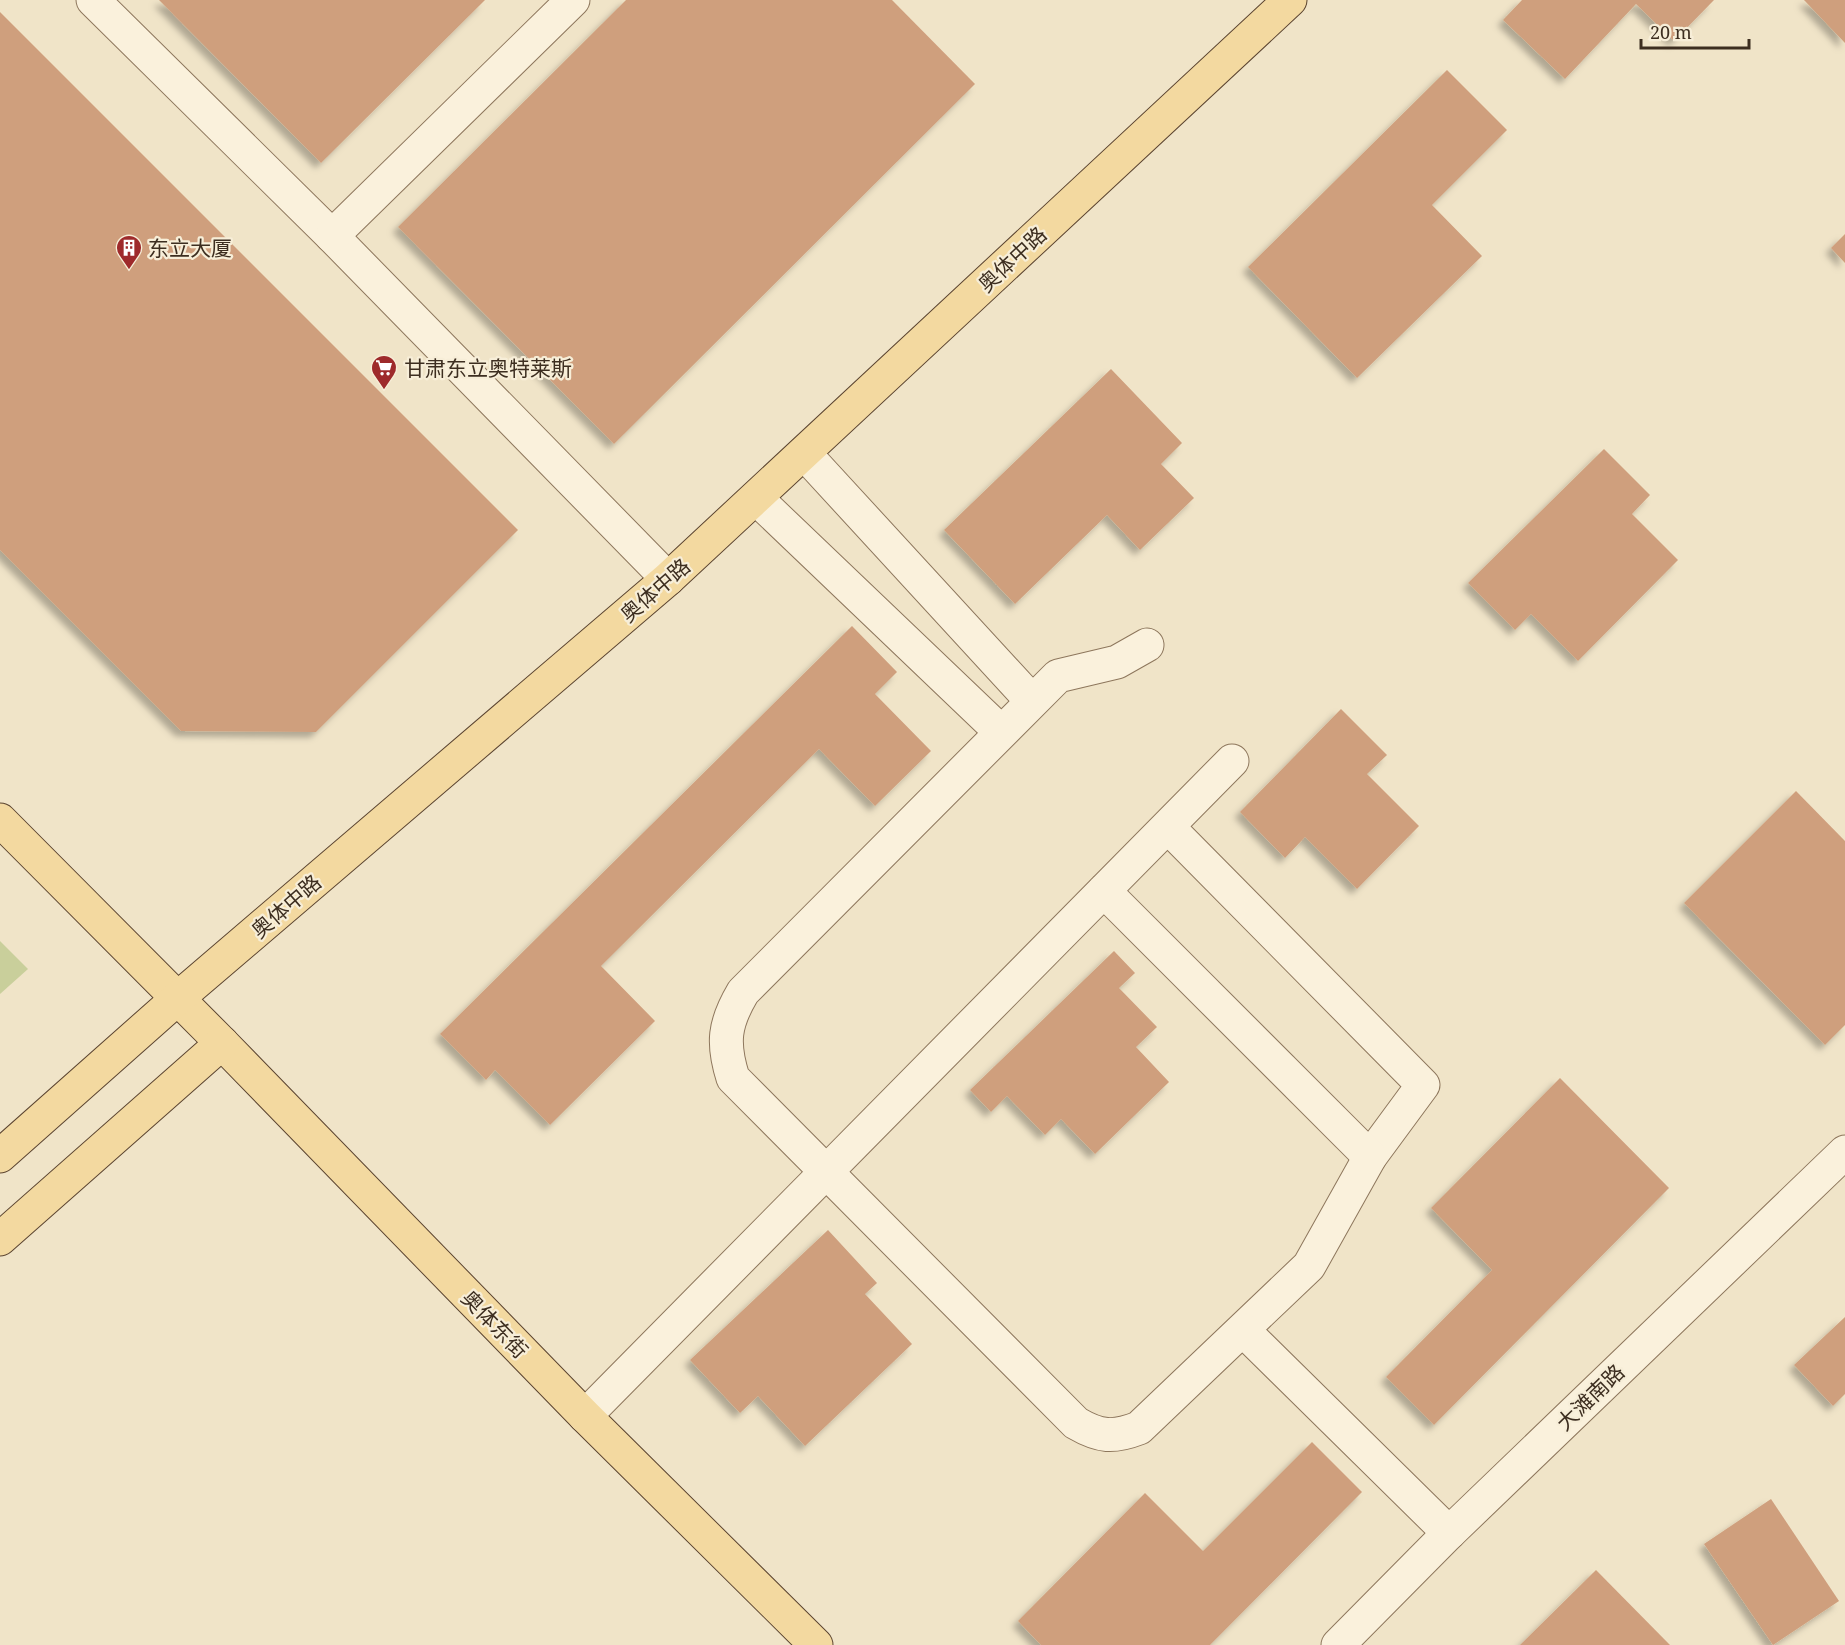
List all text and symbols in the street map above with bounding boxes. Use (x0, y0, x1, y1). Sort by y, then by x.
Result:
scale bar (1641, 12, 1749, 50)
text: 20 m (1650, 20, 1692, 44)
street label: 奥体中路 (972, 220, 1052, 298)
building icon: 东立大厦 (114, 233, 144, 271)
place label: 东立大厦 (148, 234, 232, 262)
supermarket icon: 甘肃东立奥特莱斯 (369, 353, 399, 391)
place label: 甘肃东立奥特莱斯 (404, 354, 572, 382)
street label: 奥体中路 (614, 552, 696, 628)
street label: 奥体中路 (245, 868, 327, 944)
street label: 奥体东街 (456, 1284, 534, 1364)
street label: 大滩南路 (1550, 1358, 1630, 1436)

